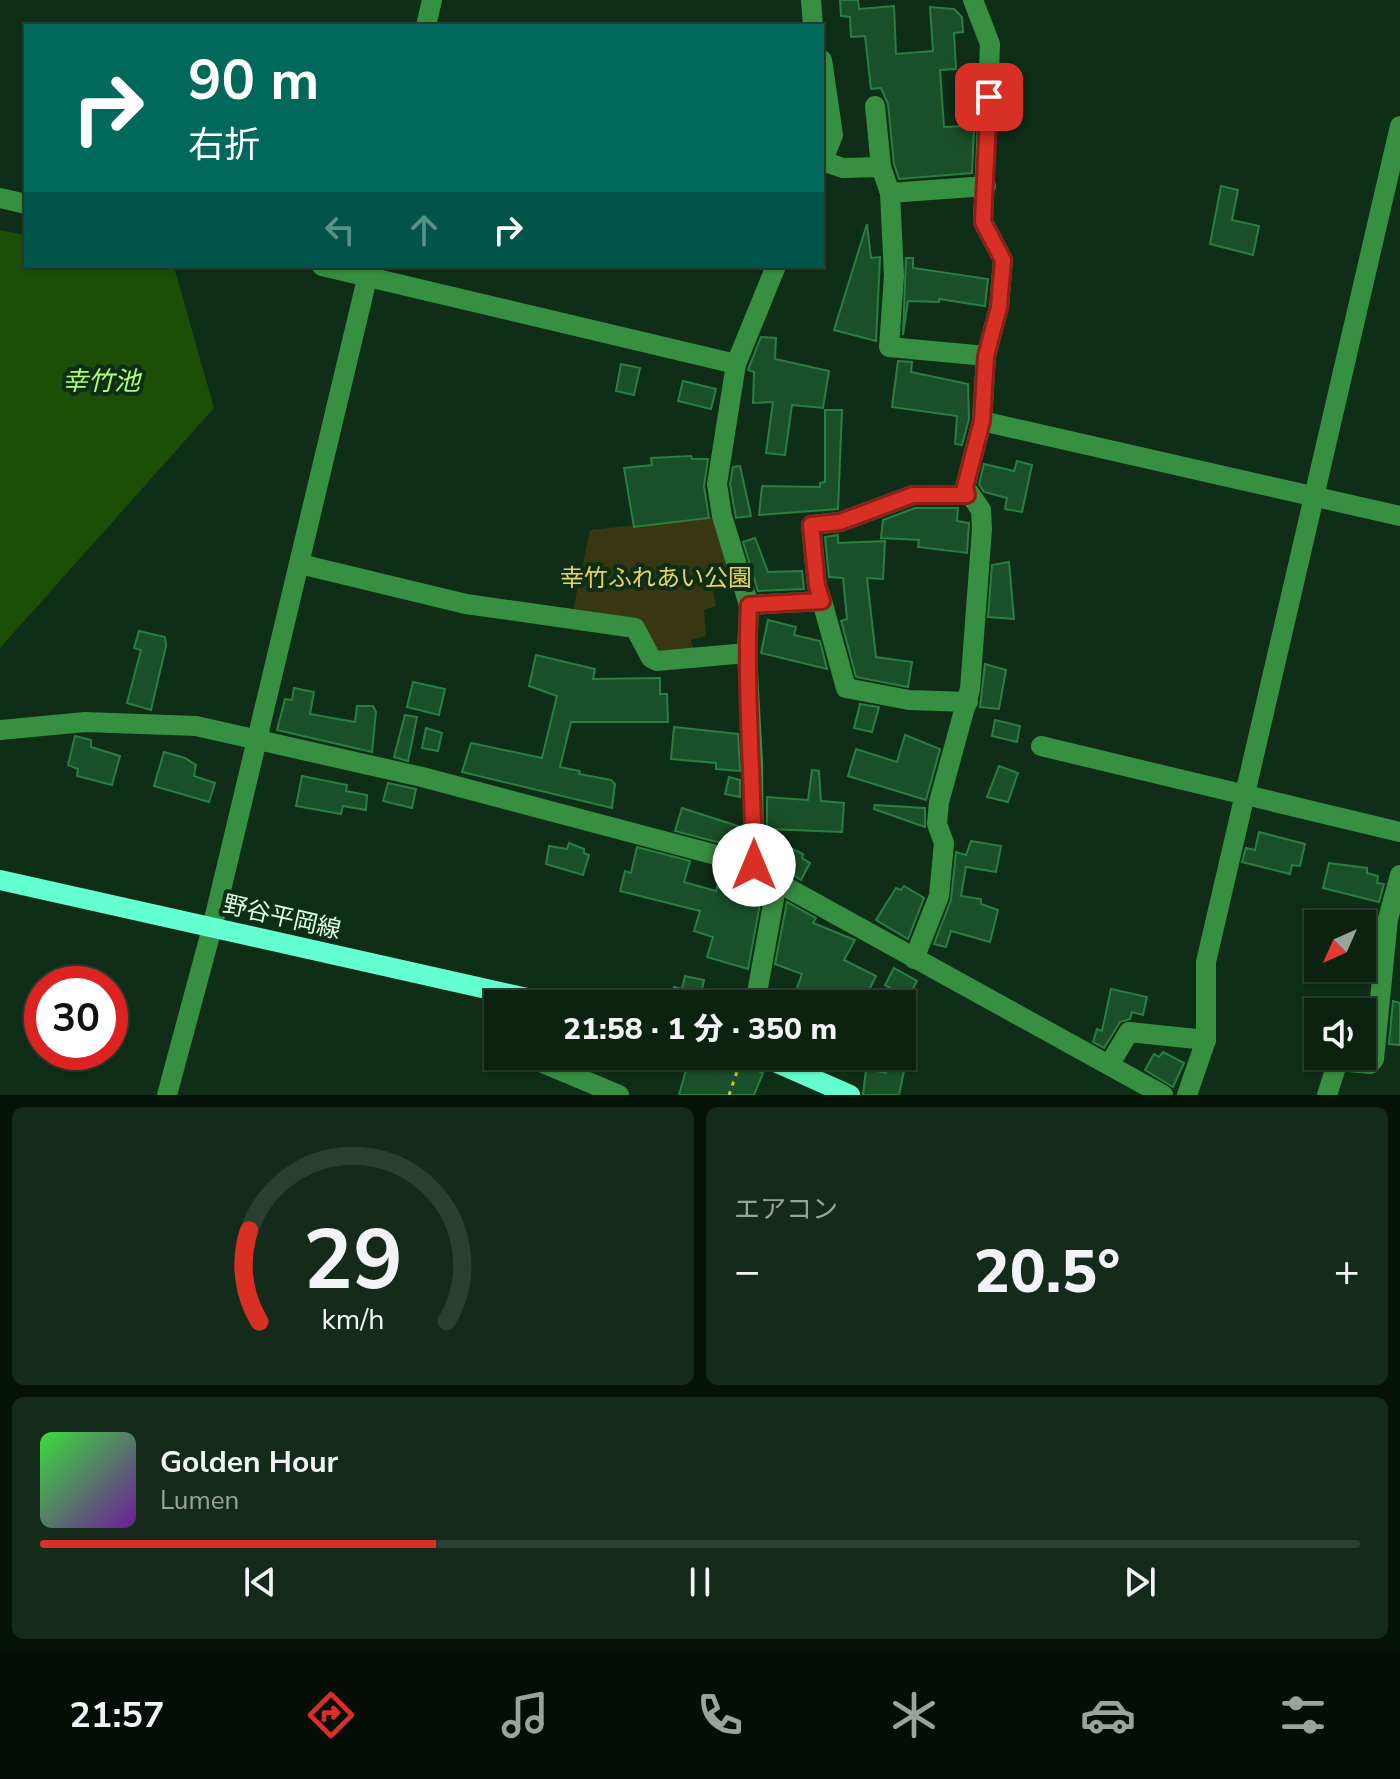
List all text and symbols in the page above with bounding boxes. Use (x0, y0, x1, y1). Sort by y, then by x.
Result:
text: 90 m (188, 42, 319, 119)
icon: right (56, 56, 160, 160)
pin (955, 63, 1023, 131)
icon: arrive (967, 75, 1011, 119)
text: 右折 (188, 121, 260, 170)
icon: left (318, 208, 362, 252)
icon: ahead (402, 208, 446, 252)
icon: right (486, 208, 530, 252)
water label: 幸竹池 (62, 364, 143, 399)
park label: 幸竹ふれあい公園 (560, 562, 752, 594)
position arrow (712, 823, 796, 907)
street label: 野谷平岡線 (220, 888, 344, 946)
north arrow (1304, 910, 1376, 982)
map controls (1304, 910, 1376, 1070)
speed limit sign: 30 (24, 966, 128, 1070)
button: sound (1304, 998, 1376, 1070)
text: 21:58 · 1 分 · 350 m (563, 1009, 837, 1050)
text: エアコン (734, 1192, 838, 1227)
text: 29 (303, 1204, 403, 1317)
text: 20.5° (974, 1231, 1120, 1313)
text: − (734, 1242, 760, 1302)
text: + (1334, 1242, 1360, 1302)
text: km/h (322, 1300, 384, 1339)
text: Golden Hour (160, 1442, 338, 1483)
text: Lumen (160, 1483, 239, 1518)
icon: previous (238, 1560, 282, 1604)
icon: pause (678, 1560, 722, 1604)
icon: next (1118, 1560, 1162, 1604)
icon: directions (303, 1687, 359, 1743)
icon: music (497, 1687, 553, 1743)
icon: phone (692, 1687, 748, 1743)
icon: climate (886, 1687, 942, 1743)
icon: car (1080, 1687, 1136, 1743)
icon: filters (1275, 1687, 1331, 1743)
text: 21:57 (69, 1691, 165, 1740)

